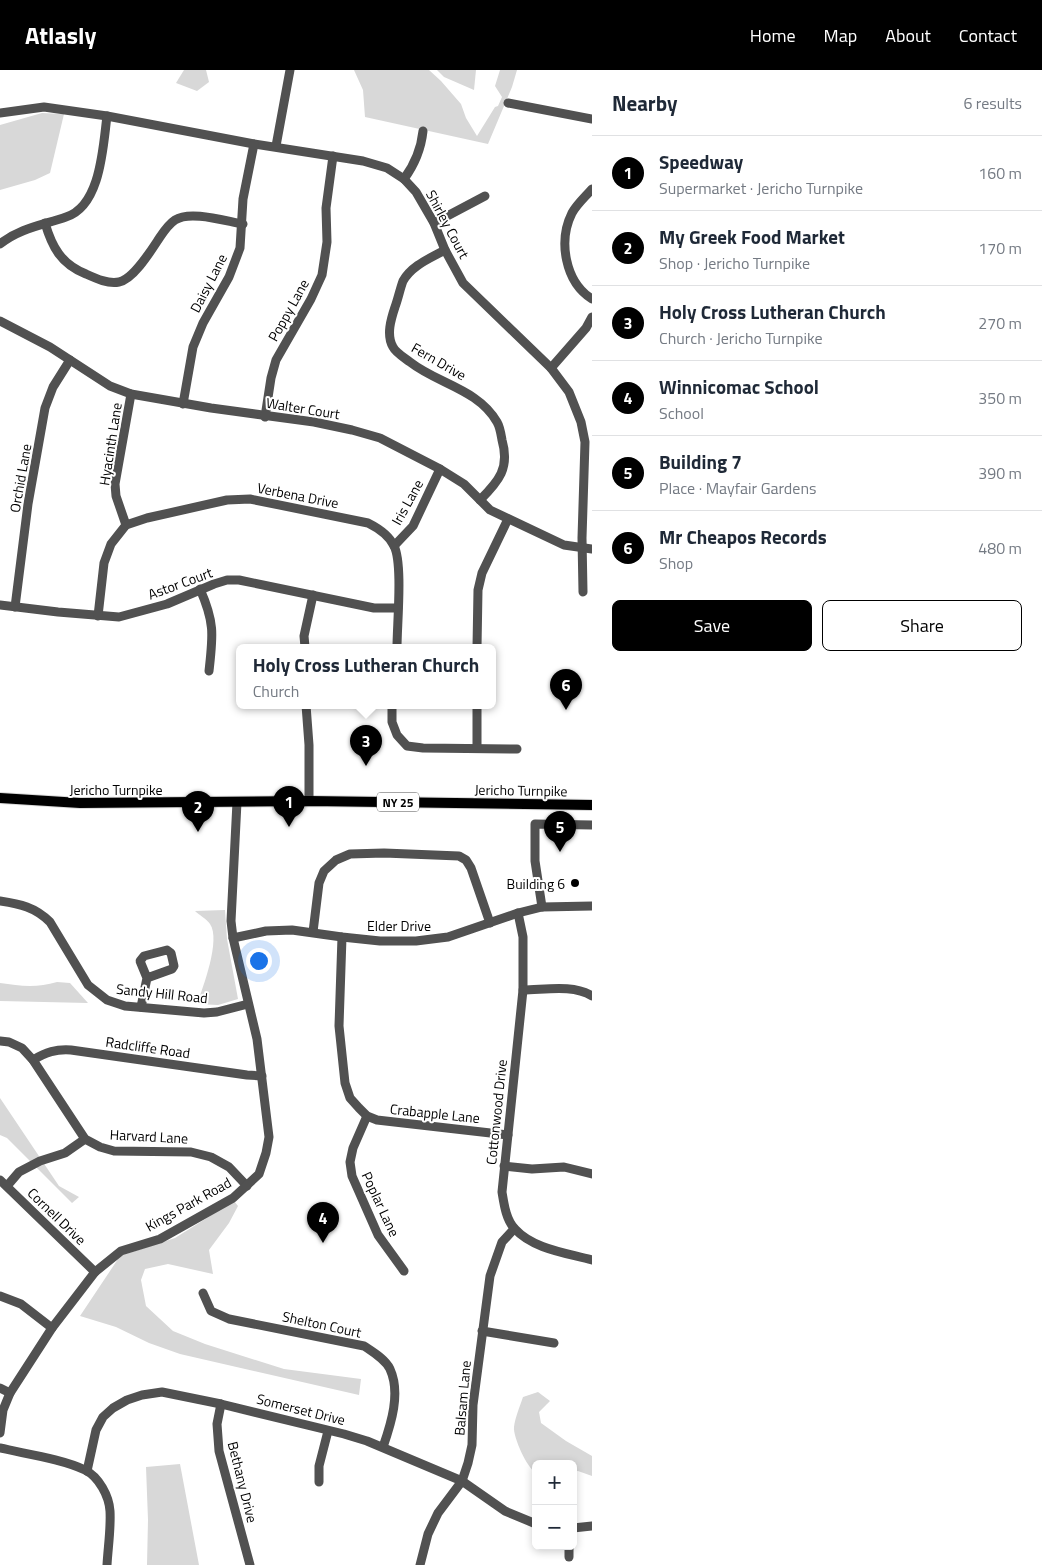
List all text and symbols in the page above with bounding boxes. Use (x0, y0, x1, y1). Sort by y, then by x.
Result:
text: Atlasly (25, 17, 96, 53)
text: Home (750, 22, 796, 49)
text: Map (824, 22, 857, 49)
text: About (885, 22, 931, 49)
text: Contact (959, 22, 1017, 49)
text: Nearby (612, 87, 677, 119)
text: 6 results (963, 91, 1022, 115)
text: Speedway (659, 147, 743, 176)
text: 1 (624, 161, 632, 185)
text: 160 m (978, 161, 1022, 185)
text: Supermarket · Jericho Turnpike (659, 176, 863, 200)
street label: Shirley Court (421, 186, 475, 262)
text: My Greek Food Market (659, 222, 845, 251)
text: 2 (624, 236, 632, 260)
text: 170 m (978, 236, 1022, 260)
street label: Daisy Lane (184, 250, 232, 316)
text: Shop · Jericho Turnpike (659, 251, 810, 275)
street label: Poppy Lane (262, 275, 314, 345)
text: Holy Cross Lutheran Church (659, 297, 886, 326)
text: 3 (624, 311, 632, 335)
text: 270 m (978, 311, 1022, 335)
text: Church · Jericho Turnpike (659, 326, 823, 350)
street label: Fern Drive (408, 337, 470, 385)
text: Winnicomac School (659, 372, 819, 401)
text: 4 (624, 386, 632, 410)
text: 350 m (978, 386, 1022, 410)
street label: Walter Court (265, 392, 341, 424)
street label: Hyacinth Lane (93, 401, 127, 487)
text: School (659, 401, 704, 425)
street label: Orchid Lane (4, 442, 36, 514)
text: Building 7 (659, 447, 742, 476)
text: 5 (624, 461, 632, 485)
text: 390 m (978, 461, 1022, 485)
street label: Iris Lane (386, 475, 428, 529)
text: Place · Mayfair Gardens (659, 476, 816, 500)
street label: Verbena Drive (256, 477, 340, 513)
text: Mr Cheapos Records (659, 522, 827, 551)
text: 6 (624, 536, 632, 560)
text: 480 m (978, 536, 1022, 560)
text: Shop (659, 551, 693, 575)
street label: Astor Court (145, 562, 215, 604)
button: Save (612, 600, 812, 651)
button: Share (822, 600, 1022, 651)
popup (236, 644, 496, 709)
text: Holy Cross Lutheran Church (253, 650, 479, 679)
pin: 6 (550, 669, 582, 710)
text: Church (253, 679, 299, 703)
pin: 3 (350, 725, 382, 766)
street label: Jericho Turnpike (69, 779, 163, 800)
street label: Jericho Turnpike (474, 779, 568, 801)
pin: 1 (273, 786, 305, 827)
pin: 2 (182, 791, 214, 832)
road number: NY 25 (377, 792, 419, 812)
pin: 5 (544, 811, 576, 852)
place label: Building 6 (507, 873, 565, 894)
marker: Building 6 (569, 877, 581, 889)
street label: Elder Drive (367, 915, 431, 936)
your location (246, 948, 272, 974)
street label: Sandy Hill Road (115, 978, 209, 1008)
street label: Radcliffe Road (104, 1031, 192, 1063)
street label: Cottonwood Drive (480, 1058, 512, 1166)
street label: Crabapple Lane (389, 1098, 481, 1128)
street label: Harvard Lane (109, 1123, 189, 1149)
street label: Poplar Lane (357, 1168, 405, 1240)
street label: Kings Park Road (141, 1172, 235, 1236)
street label: Cornell Drive (23, 1183, 91, 1249)
pin: 4 (307, 1202, 339, 1243)
street label: Shelton Court (281, 1305, 364, 1343)
street label: Balsam Lane (448, 1359, 476, 1437)
street label: Somerset Drive (254, 1388, 348, 1430)
street label: Bethany Drive (223, 1439, 263, 1525)
map controls (532, 1460, 577, 1550)
button: + (532, 1460, 577, 1505)
button: − (532, 1505, 577, 1550)

